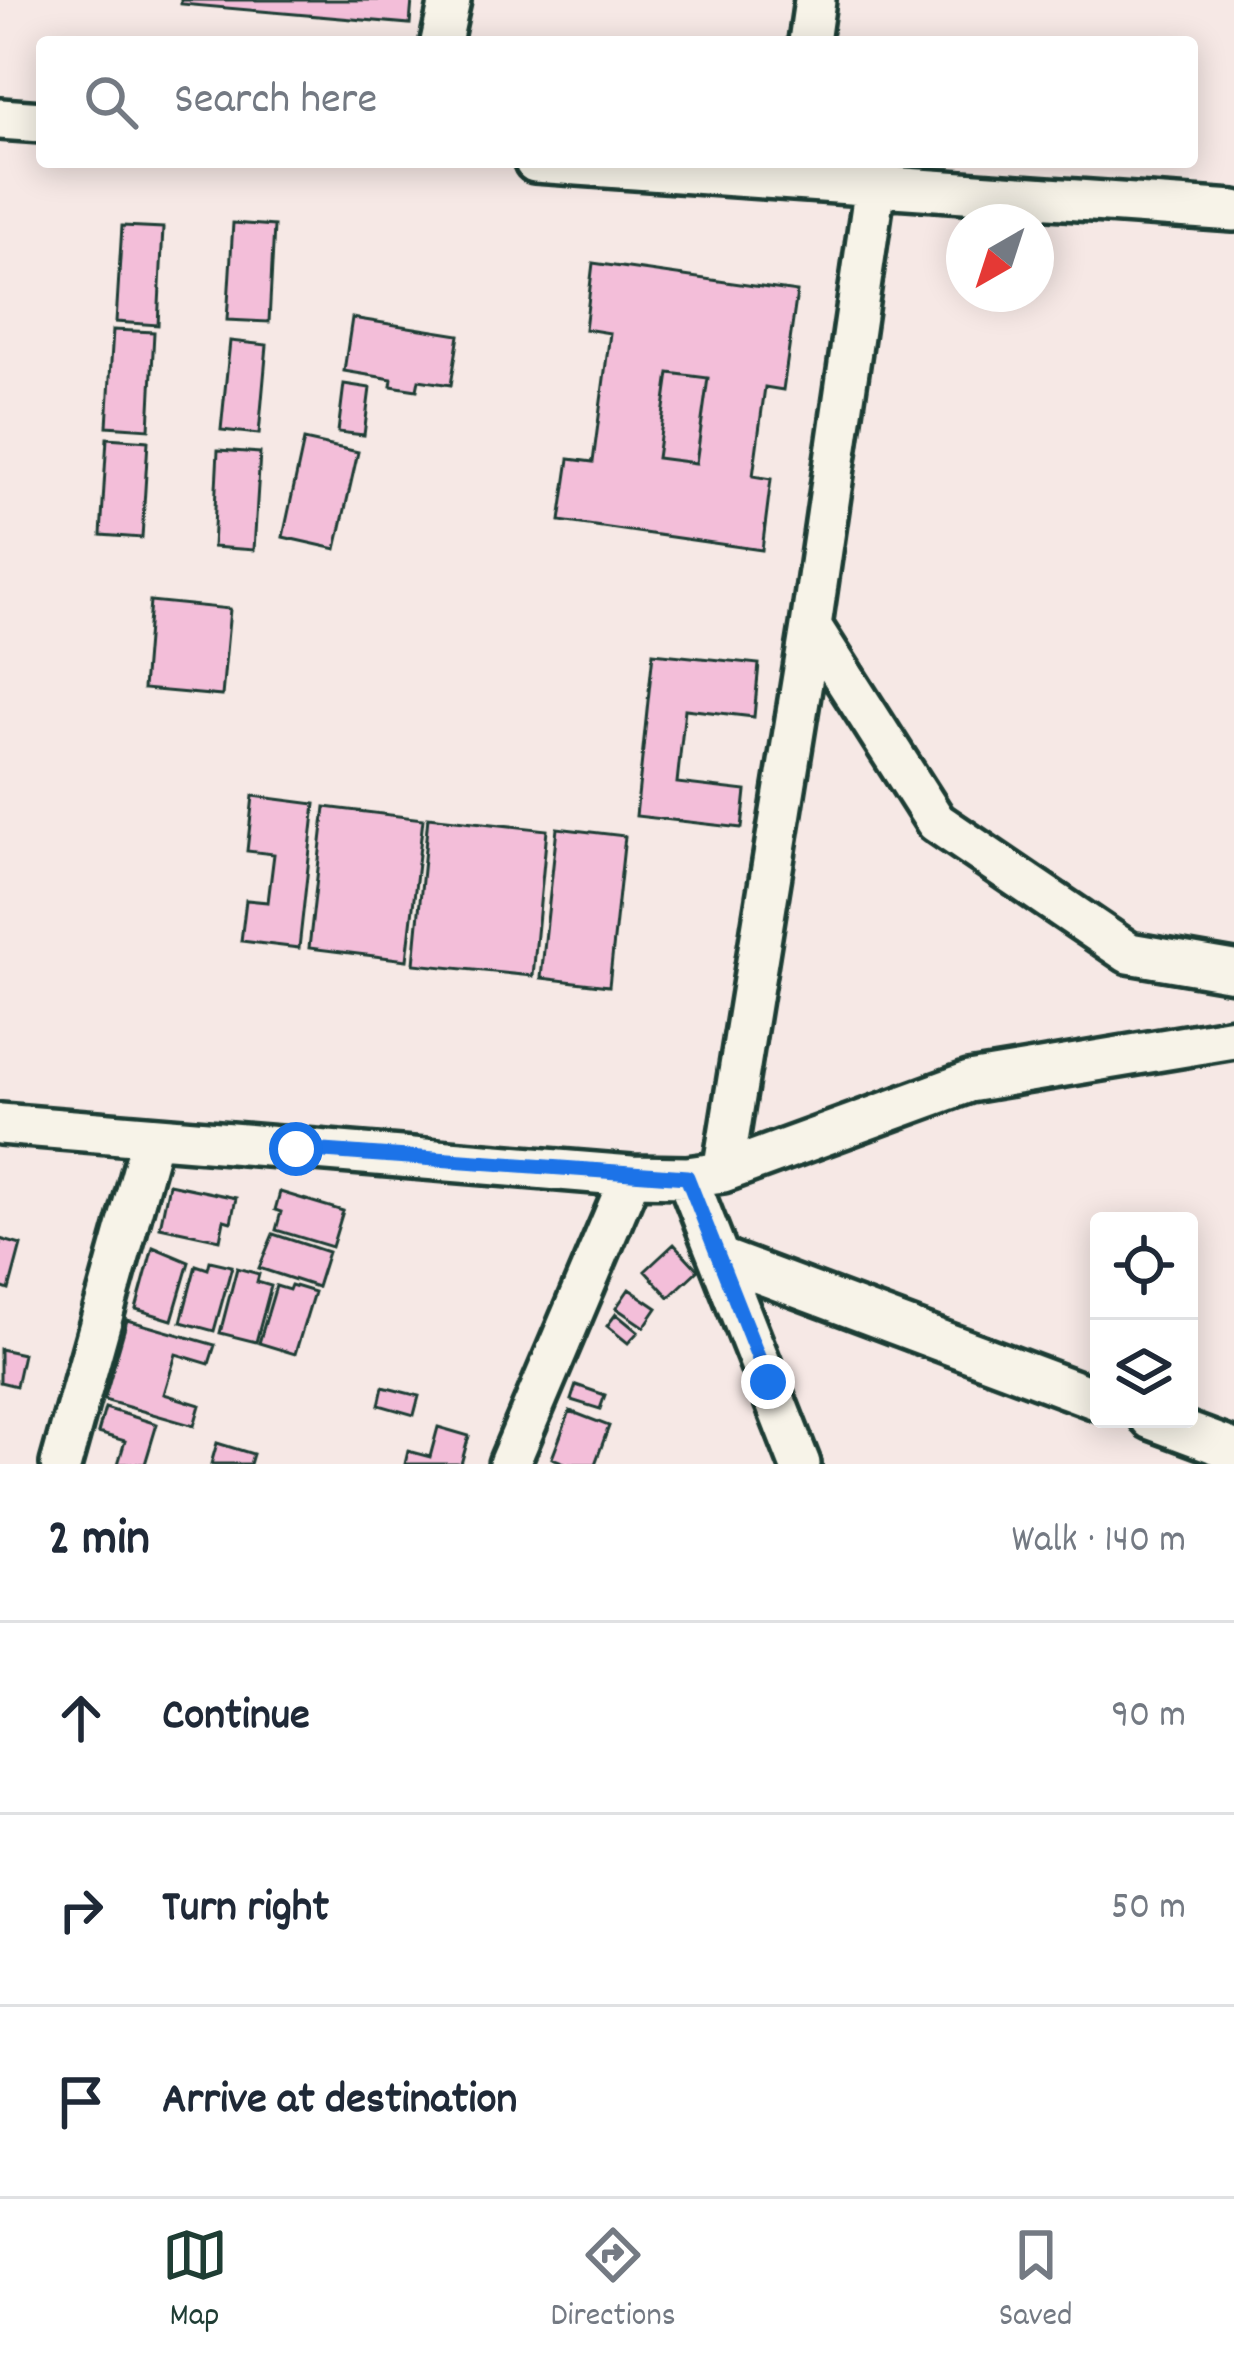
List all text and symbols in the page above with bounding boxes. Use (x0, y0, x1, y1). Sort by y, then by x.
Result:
search box (36, 36, 1198, 168)
icon: search (78, 69, 144, 135)
text: Search here (174, 70, 377, 134)
north arrow (946, 204, 1054, 312)
route start (269, 1122, 323, 1176)
map controls (1090, 1212, 1198, 1428)
button: locate (1090, 1212, 1198, 1320)
button: layers (1090, 1320, 1198, 1428)
route end (741, 1355, 795, 1409)
text: 2 min (48, 1506, 150, 1578)
text: Walk · 140 m (1012, 1515, 1186, 1570)
icon: ahead (48, 1685, 114, 1751)
text: Continue (162, 1686, 310, 1750)
text: 90 m (1111, 1690, 1186, 1745)
icon: right (48, 1877, 114, 1943)
text: Turn right (162, 1878, 329, 1942)
text: 50 m (1111, 1882, 1186, 1937)
icon: arrive (48, 2069, 114, 2135)
text: Arrive at destination (162, 2070, 517, 2134)
tab: Map (162, 2222, 228, 2341)
tab: Directions (551, 2222, 676, 2341)
tab: Saved (999, 2222, 1072, 2341)

